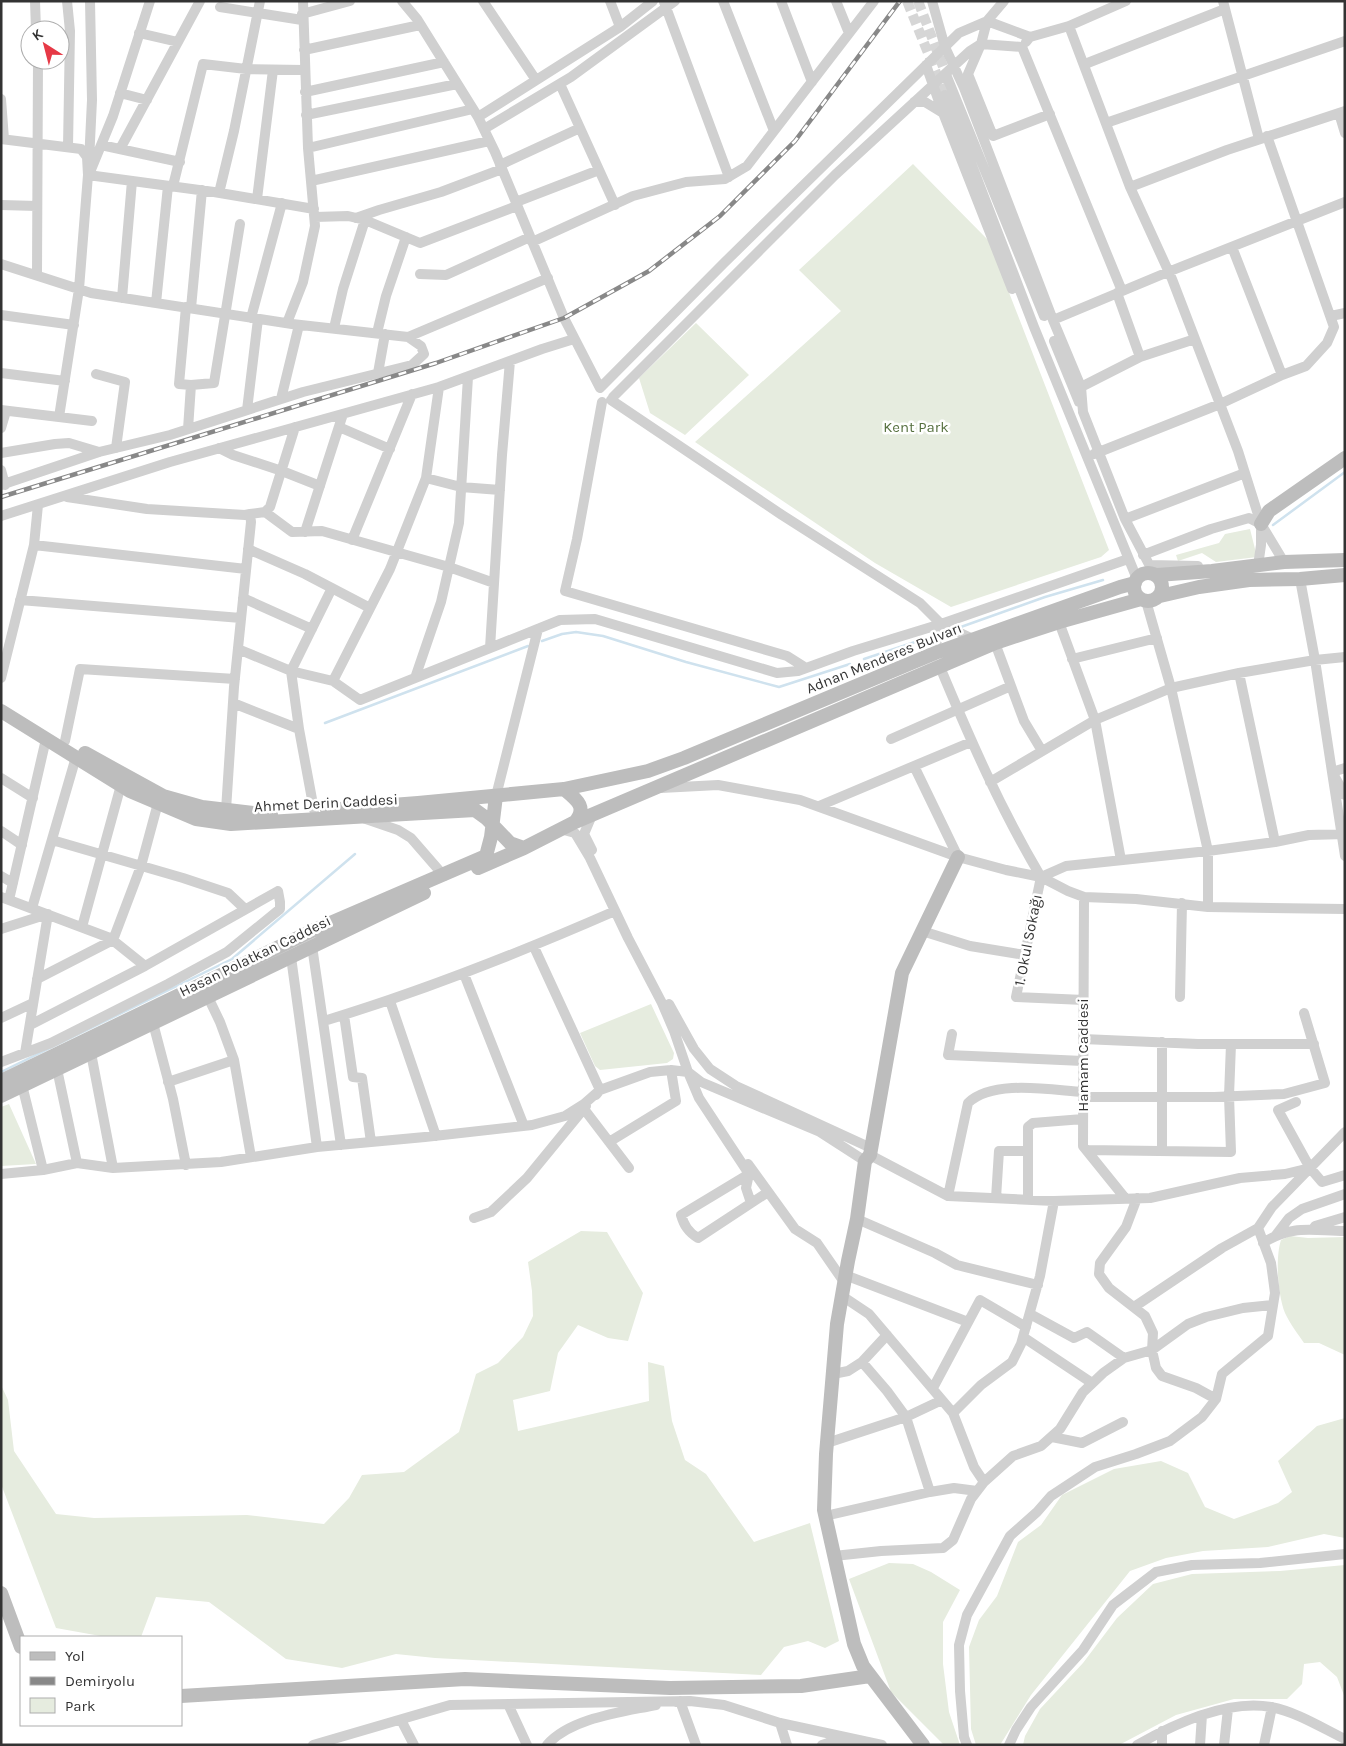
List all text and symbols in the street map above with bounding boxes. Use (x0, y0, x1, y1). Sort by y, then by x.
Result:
north arrow (20, 20, 70, 70)
text: K (29, 25, 47, 44)
park label: Kent Park (883, 418, 949, 436)
street label: Adnan Menderes Bulvarı (804, 618, 964, 698)
street label: Ahmet Derin Caddesi (254, 790, 398, 816)
street label: 1. Okul Sokağı (1010, 893, 1046, 987)
street label: Hasan Polatkan Caddesi (176, 911, 334, 1001)
street label: Hamam Caddesi (1074, 998, 1092, 1112)
legend (20, 1636, 182, 1726)
text: Yol (65, 1647, 85, 1665)
text: Demiryolu (65, 1672, 135, 1690)
text: Park (65, 1697, 95, 1715)

